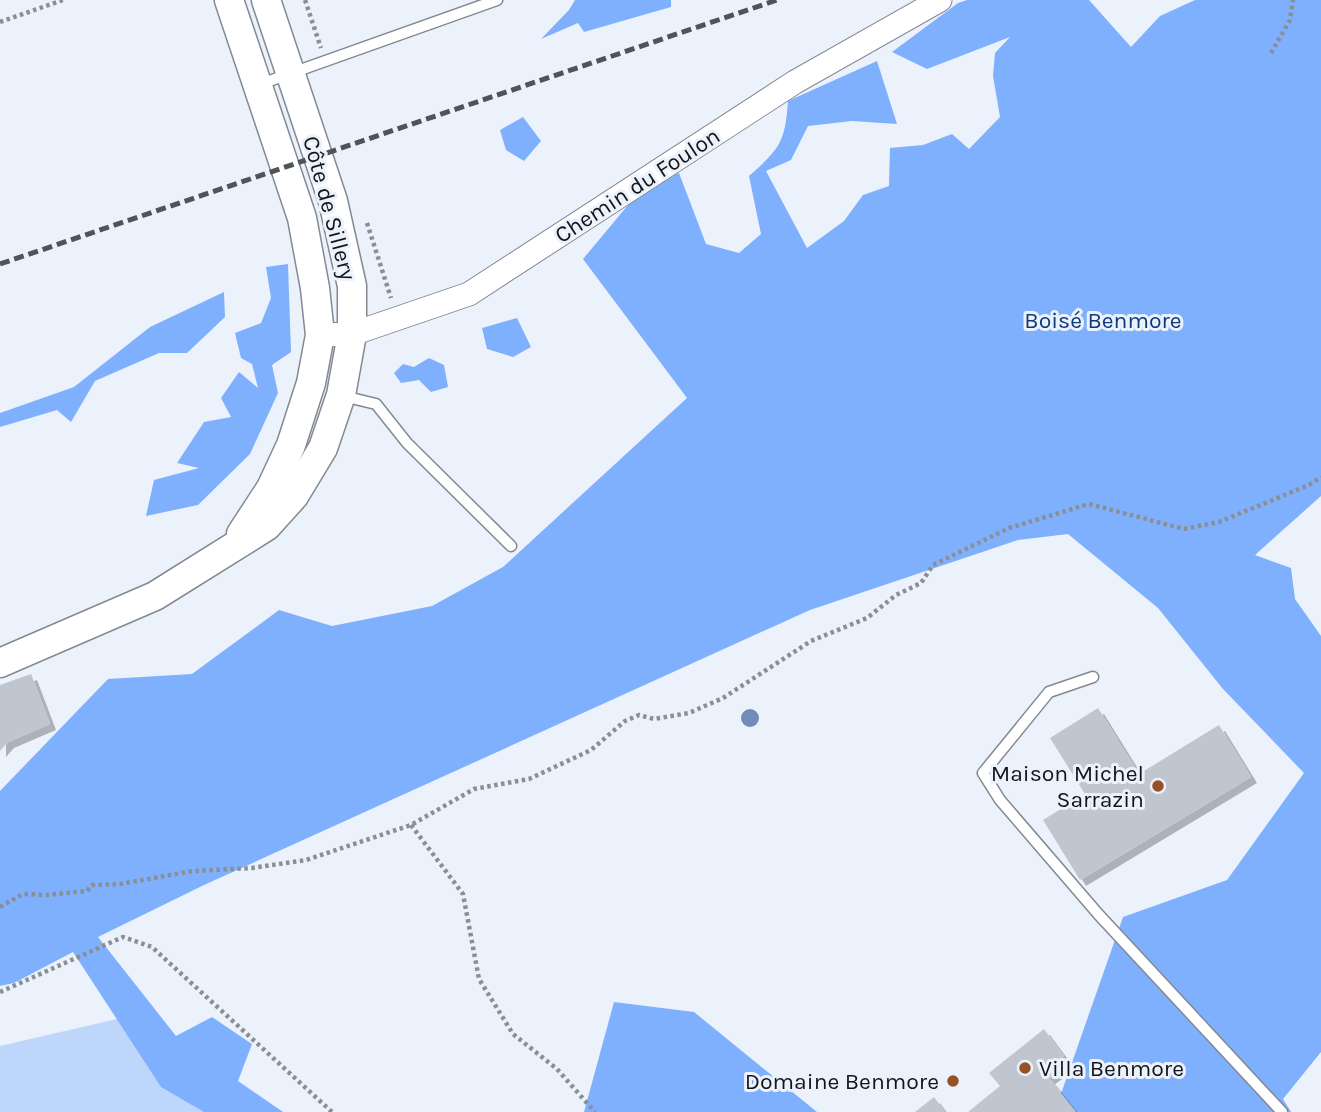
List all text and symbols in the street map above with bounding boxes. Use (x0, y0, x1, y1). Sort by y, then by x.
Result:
street label: Chemin du Foulon (550, 122, 725, 249)
street label: Côte de Sillery (297, 133, 362, 283)
park label: Boisé Benmore (1024, 307, 1182, 334)
place label: Maison Michel Sarrazin (991, 760, 1144, 813)
marker: Maison Michel Sarrazin (1150, 778, 1166, 794)
place label: Villa Benmore (1039, 1055, 1184, 1082)
marker: Villa Benmore (1017, 1060, 1033, 1076)
place label: Domaine Benmore (745, 1068, 939, 1095)
marker: Domaine Benmore (945, 1073, 961, 1089)

